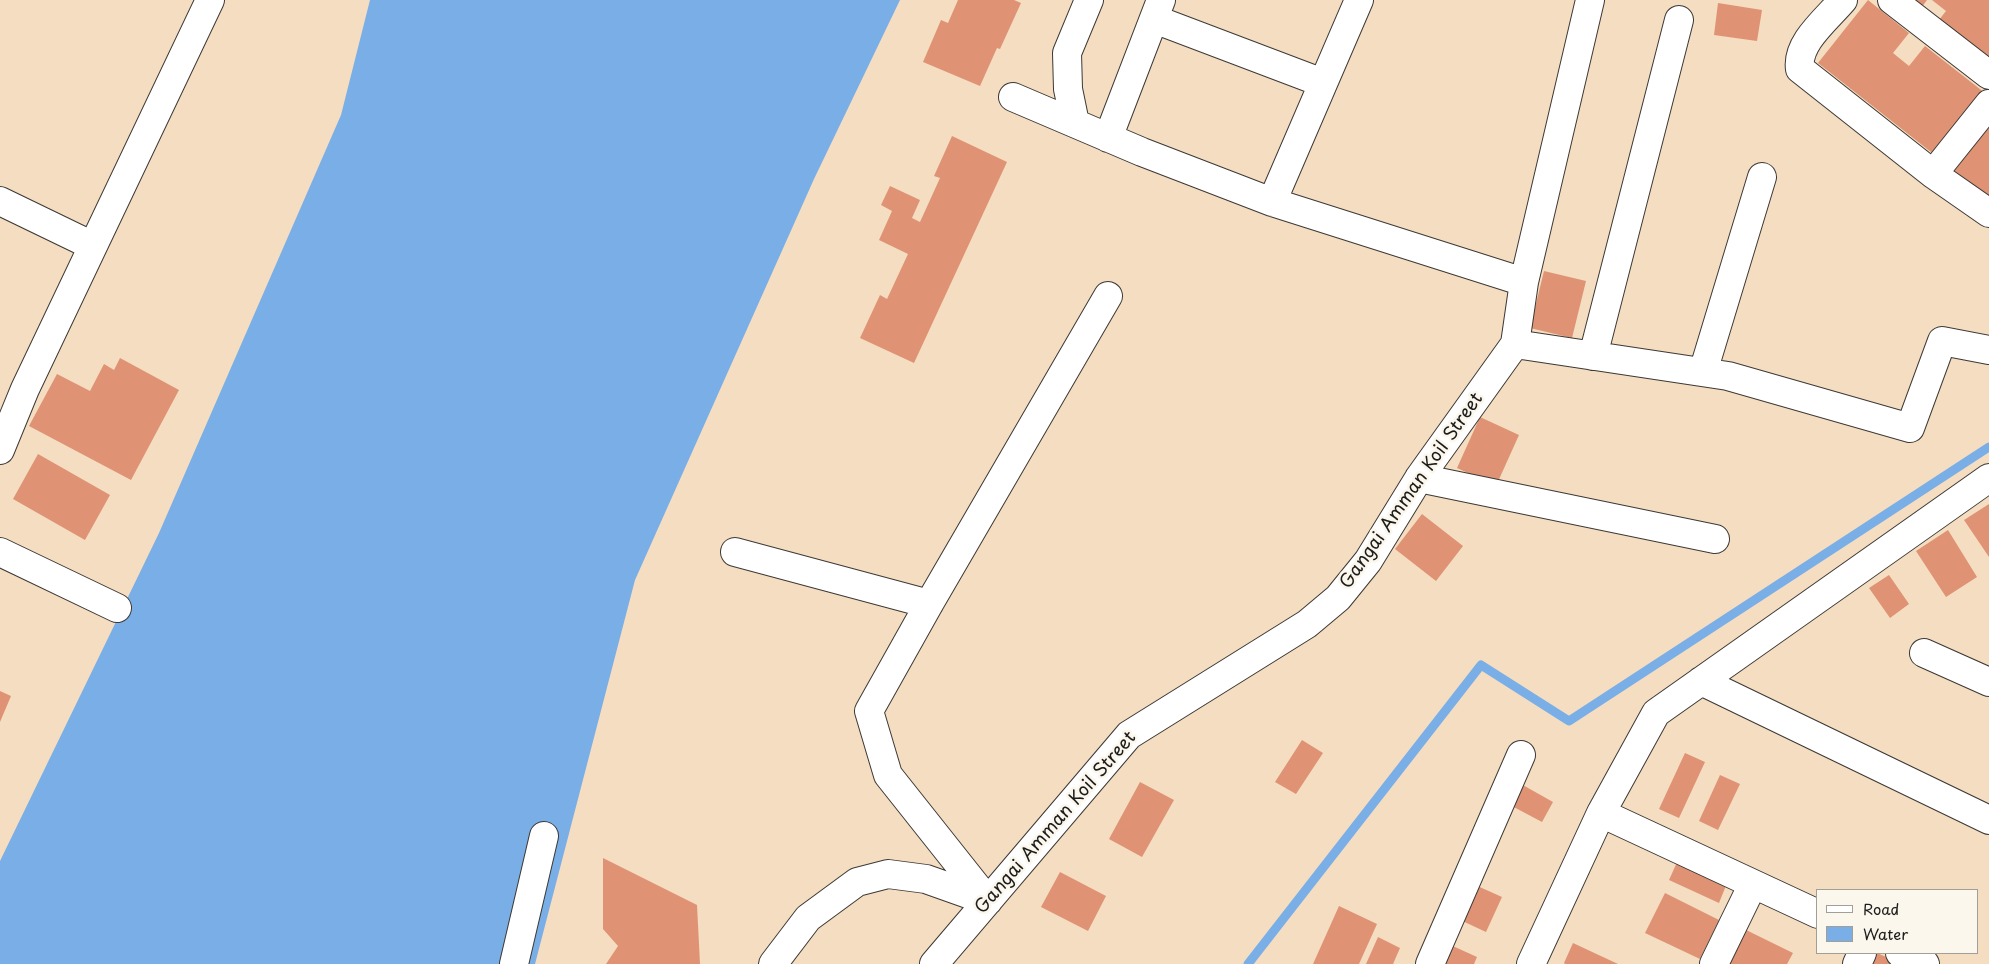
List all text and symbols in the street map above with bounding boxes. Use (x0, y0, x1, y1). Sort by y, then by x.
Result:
street label: Gangai Amman Koil Street (1336, 389, 1488, 593)
street label: Gangai Amman Koil Street (971, 727, 1141, 919)
legend (1816, 889, 1979, 954)
text: Road (1863, 897, 1899, 920)
text: Water (1863, 922, 1908, 945)

